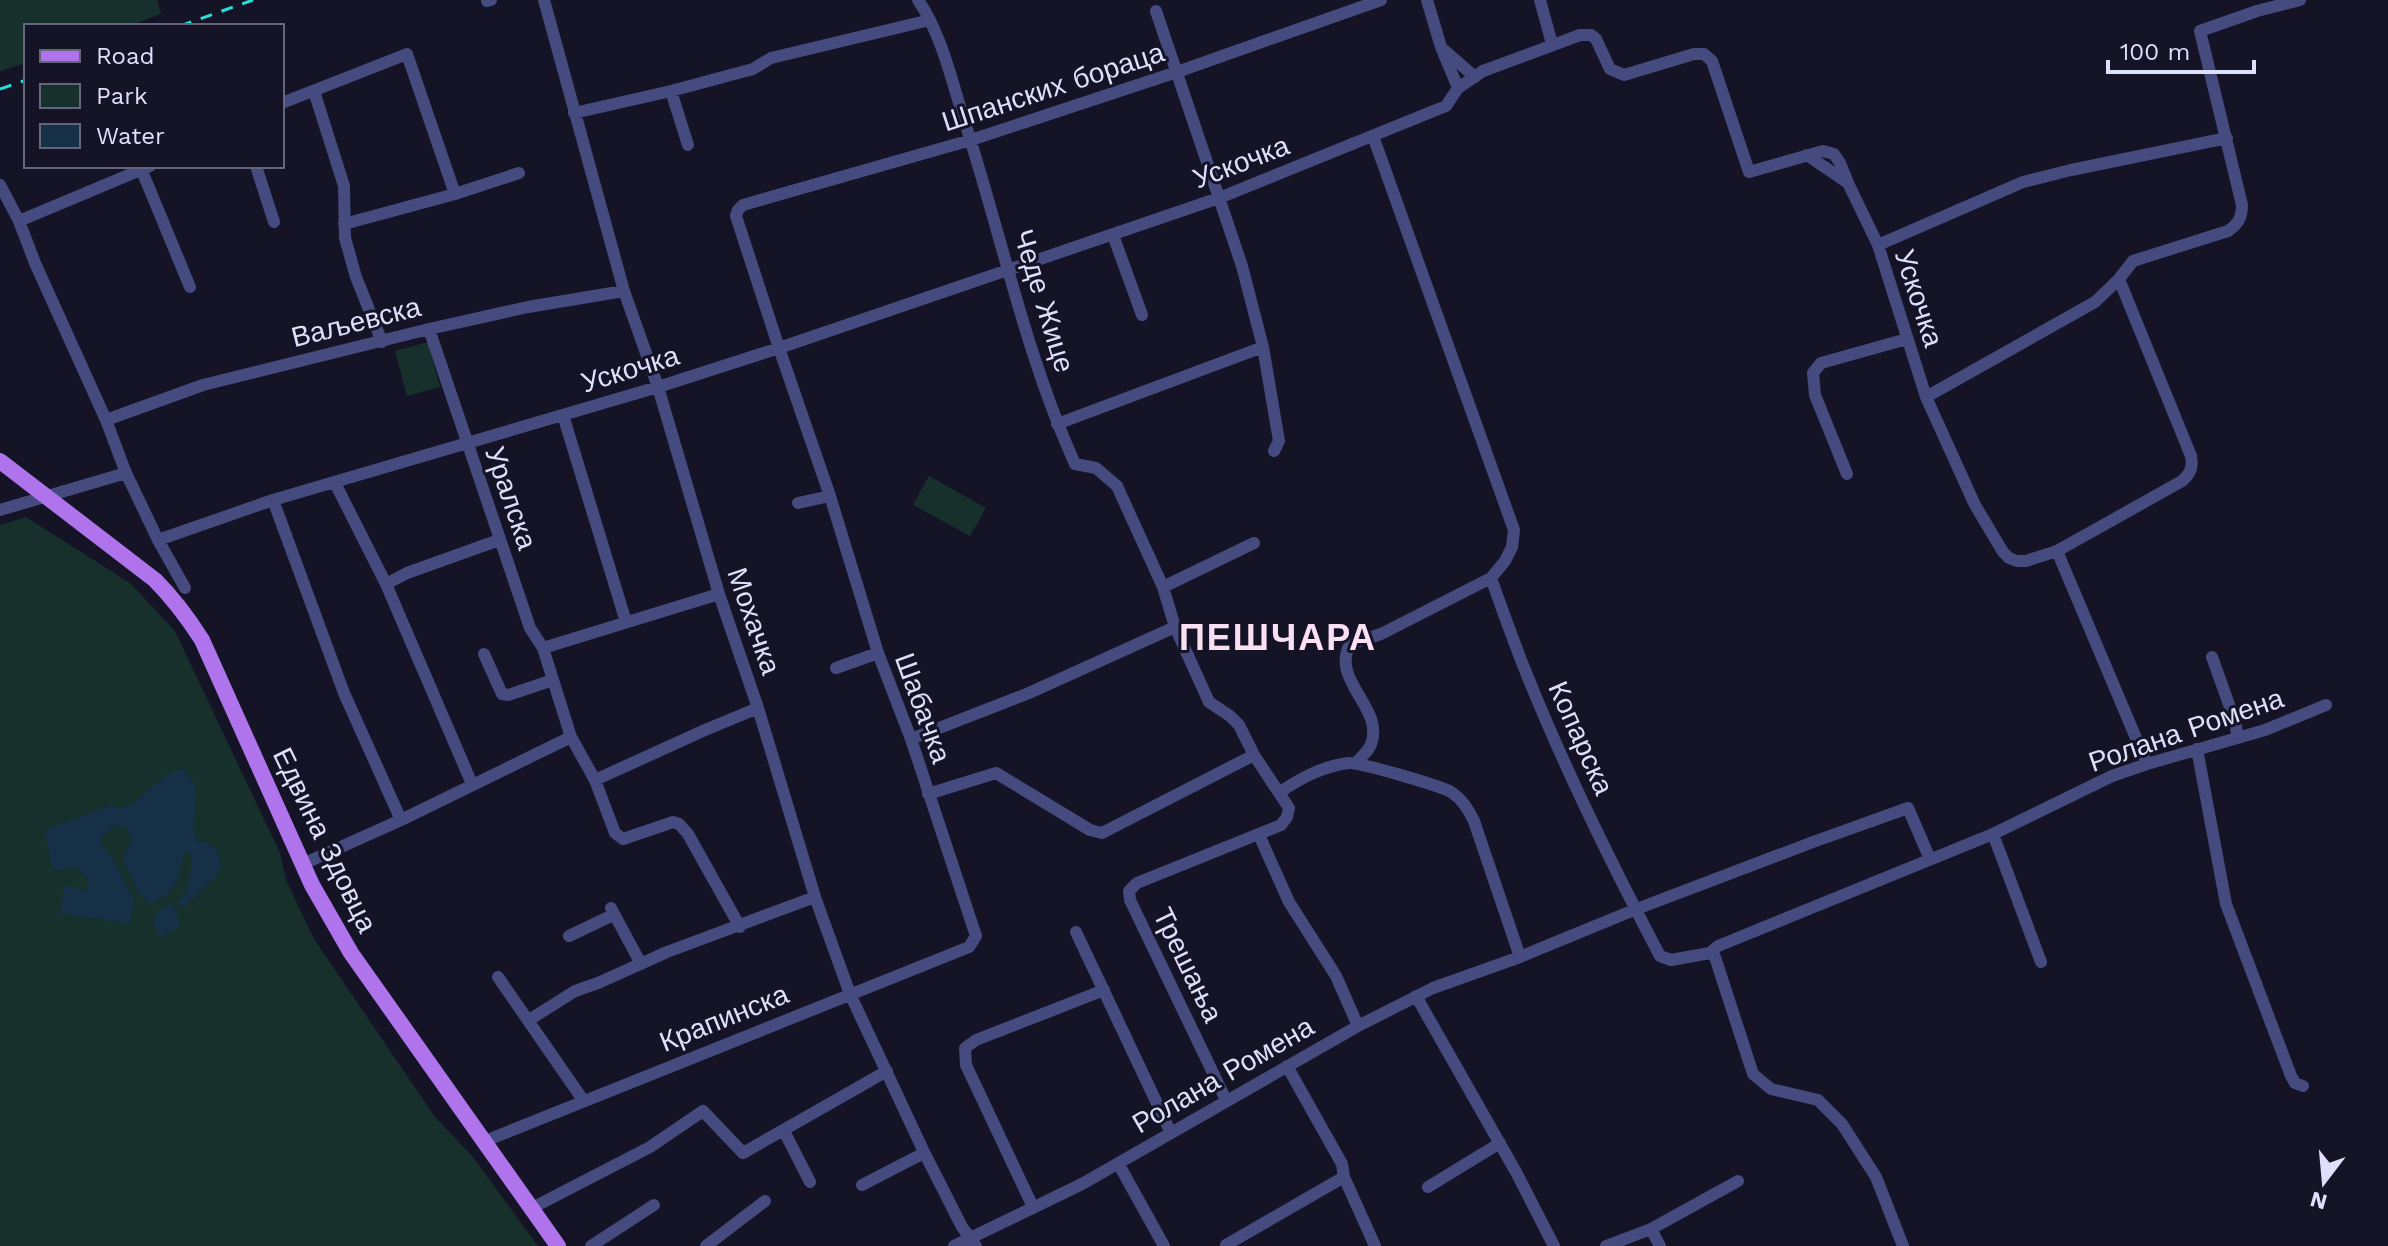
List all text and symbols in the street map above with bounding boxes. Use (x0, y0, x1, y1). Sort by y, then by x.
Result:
legend (24, 24, 284, 168)
scale bar (2108, 24, 2254, 74)
street label: Шпанских бораца (938, 35, 1169, 138)
text: 100 m (2120, 38, 2190, 66)
text: Road (96, 42, 155, 70)
text: Park (96, 82, 148, 110)
text: Water (96, 122, 165, 150)
street label: Ускочка (1188, 128, 1294, 195)
street label: Чеде Жице (1007, 225, 1081, 377)
street label: Ускочка (1888, 245, 1950, 351)
street label: Ваљевска (288, 290, 425, 354)
street label: Ускочка (577, 338, 683, 399)
street label: Уралска (478, 442, 544, 554)
street label: Мохачка (720, 563, 788, 679)
district label: ПЕШЧАРА (1179, 617, 1377, 659)
street label: Шабачка (888, 649, 958, 768)
street label: Копарска (1541, 676, 1621, 800)
street label: Ролана Ромена (2084, 681, 2288, 779)
street label: Едвина Здовца (266, 742, 384, 938)
street label: Трешања (1146, 902, 1230, 1028)
street label: Крапинска (655, 977, 794, 1059)
street label: Ролана Ромена (1127, 1010, 1320, 1140)
north arrow (2284, 1142, 2364, 1222)
text: N (2307, 1186, 2330, 1215)

